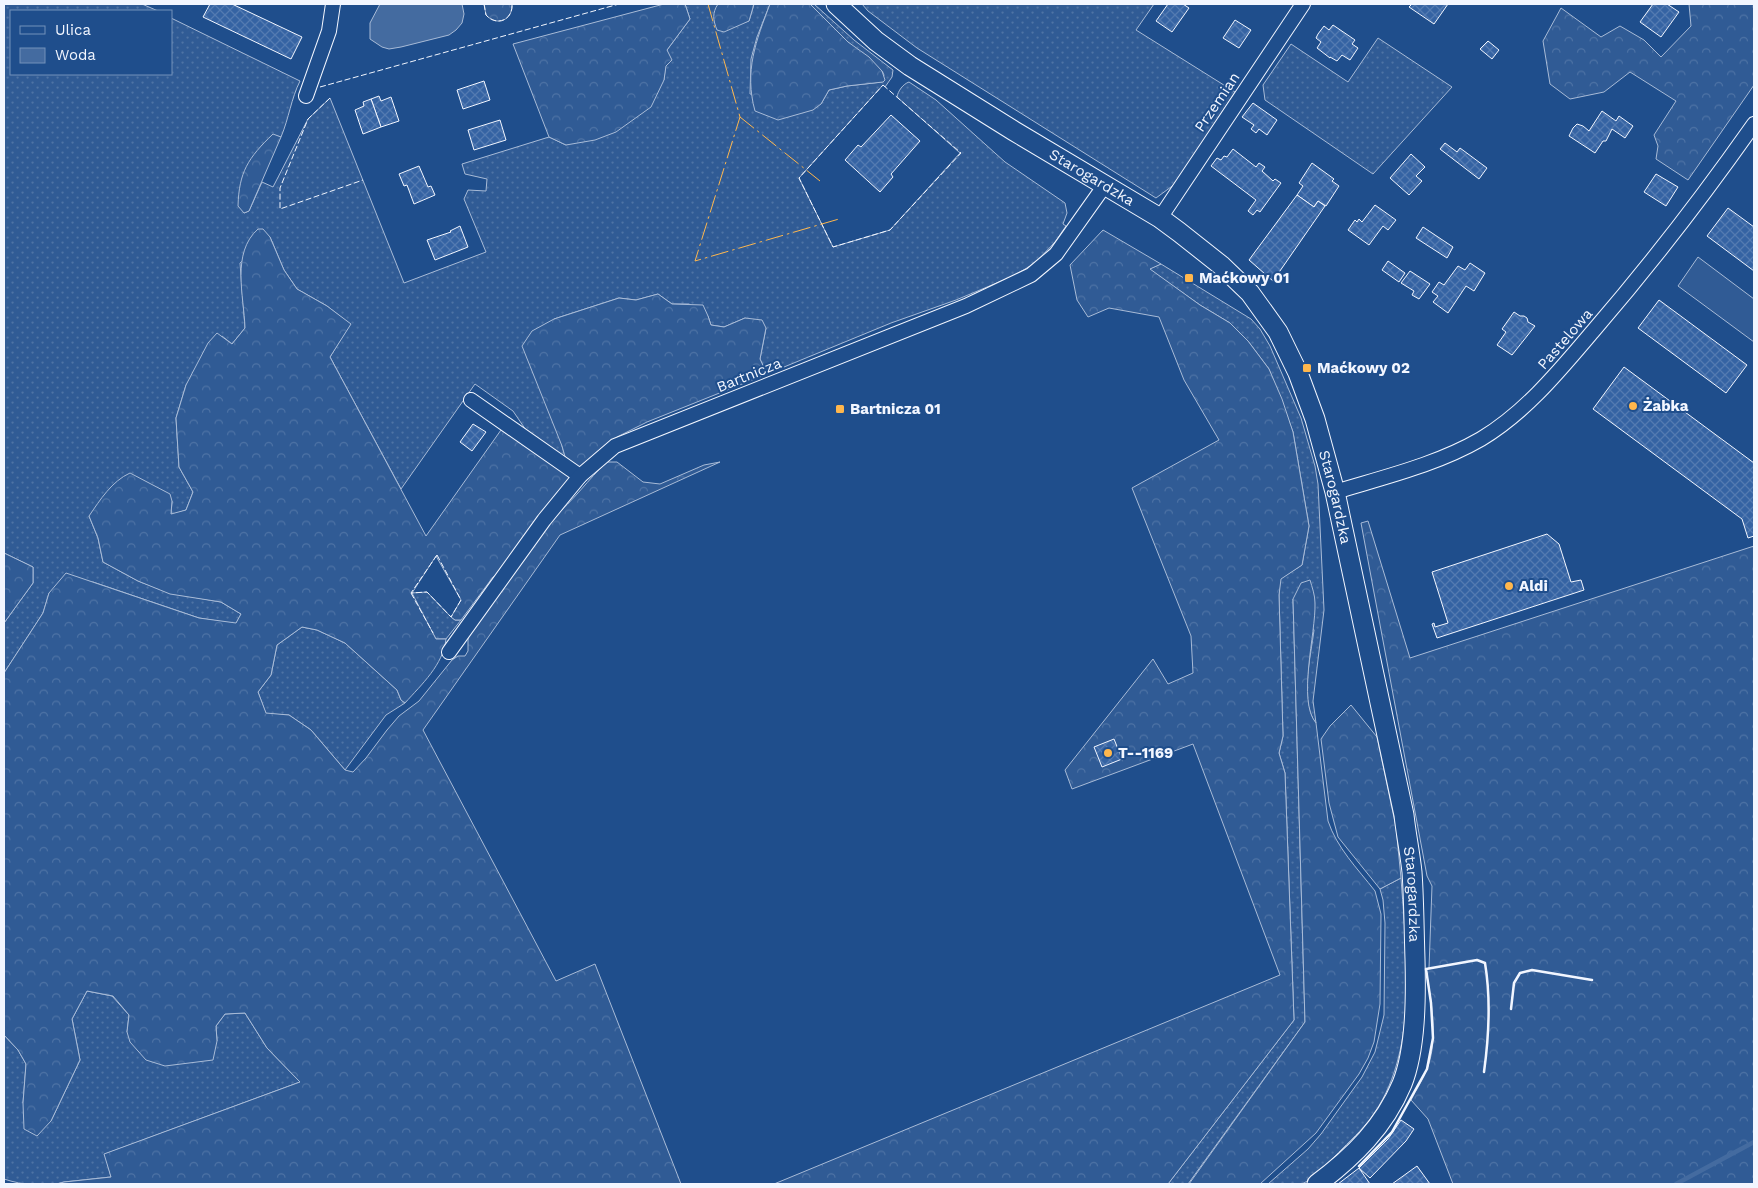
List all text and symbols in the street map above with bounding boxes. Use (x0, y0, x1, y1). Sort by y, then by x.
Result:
legend (10, 10, 172, 75)
text: Ulica (55, 21, 92, 39)
text: Woda (55, 46, 96, 64)
street label: Przemian (1191, 69, 1243, 135)
street label: Starogardzka (1046, 145, 1138, 210)
place label: Maćkowy 01 (1199, 269, 1290, 287)
marker: Maćkowy 01 (1183, 272, 1195, 284)
street label: Pastelowa (1534, 305, 1597, 373)
street label: Bartnicza (714, 354, 785, 396)
place label: Maćkowy 02 (1317, 359, 1410, 377)
marker: Maćkowy 02 (1301, 362, 1313, 374)
place label: Żabka (1643, 397, 1689, 415)
place label: Bartnicza 01 (850, 400, 941, 418)
marker: Żabka (1627, 400, 1639, 412)
marker: Bartnicza 01 (834, 403, 846, 415)
street label: Starogardzka (1315, 448, 1355, 546)
place label: Aldi (1519, 577, 1548, 595)
marker: Aldi (1503, 580, 1515, 592)
place label: T--1169 (1118, 744, 1173, 762)
marker: T--1169 (1102, 747, 1114, 759)
street label: Starogardzka (1400, 845, 1424, 943)

